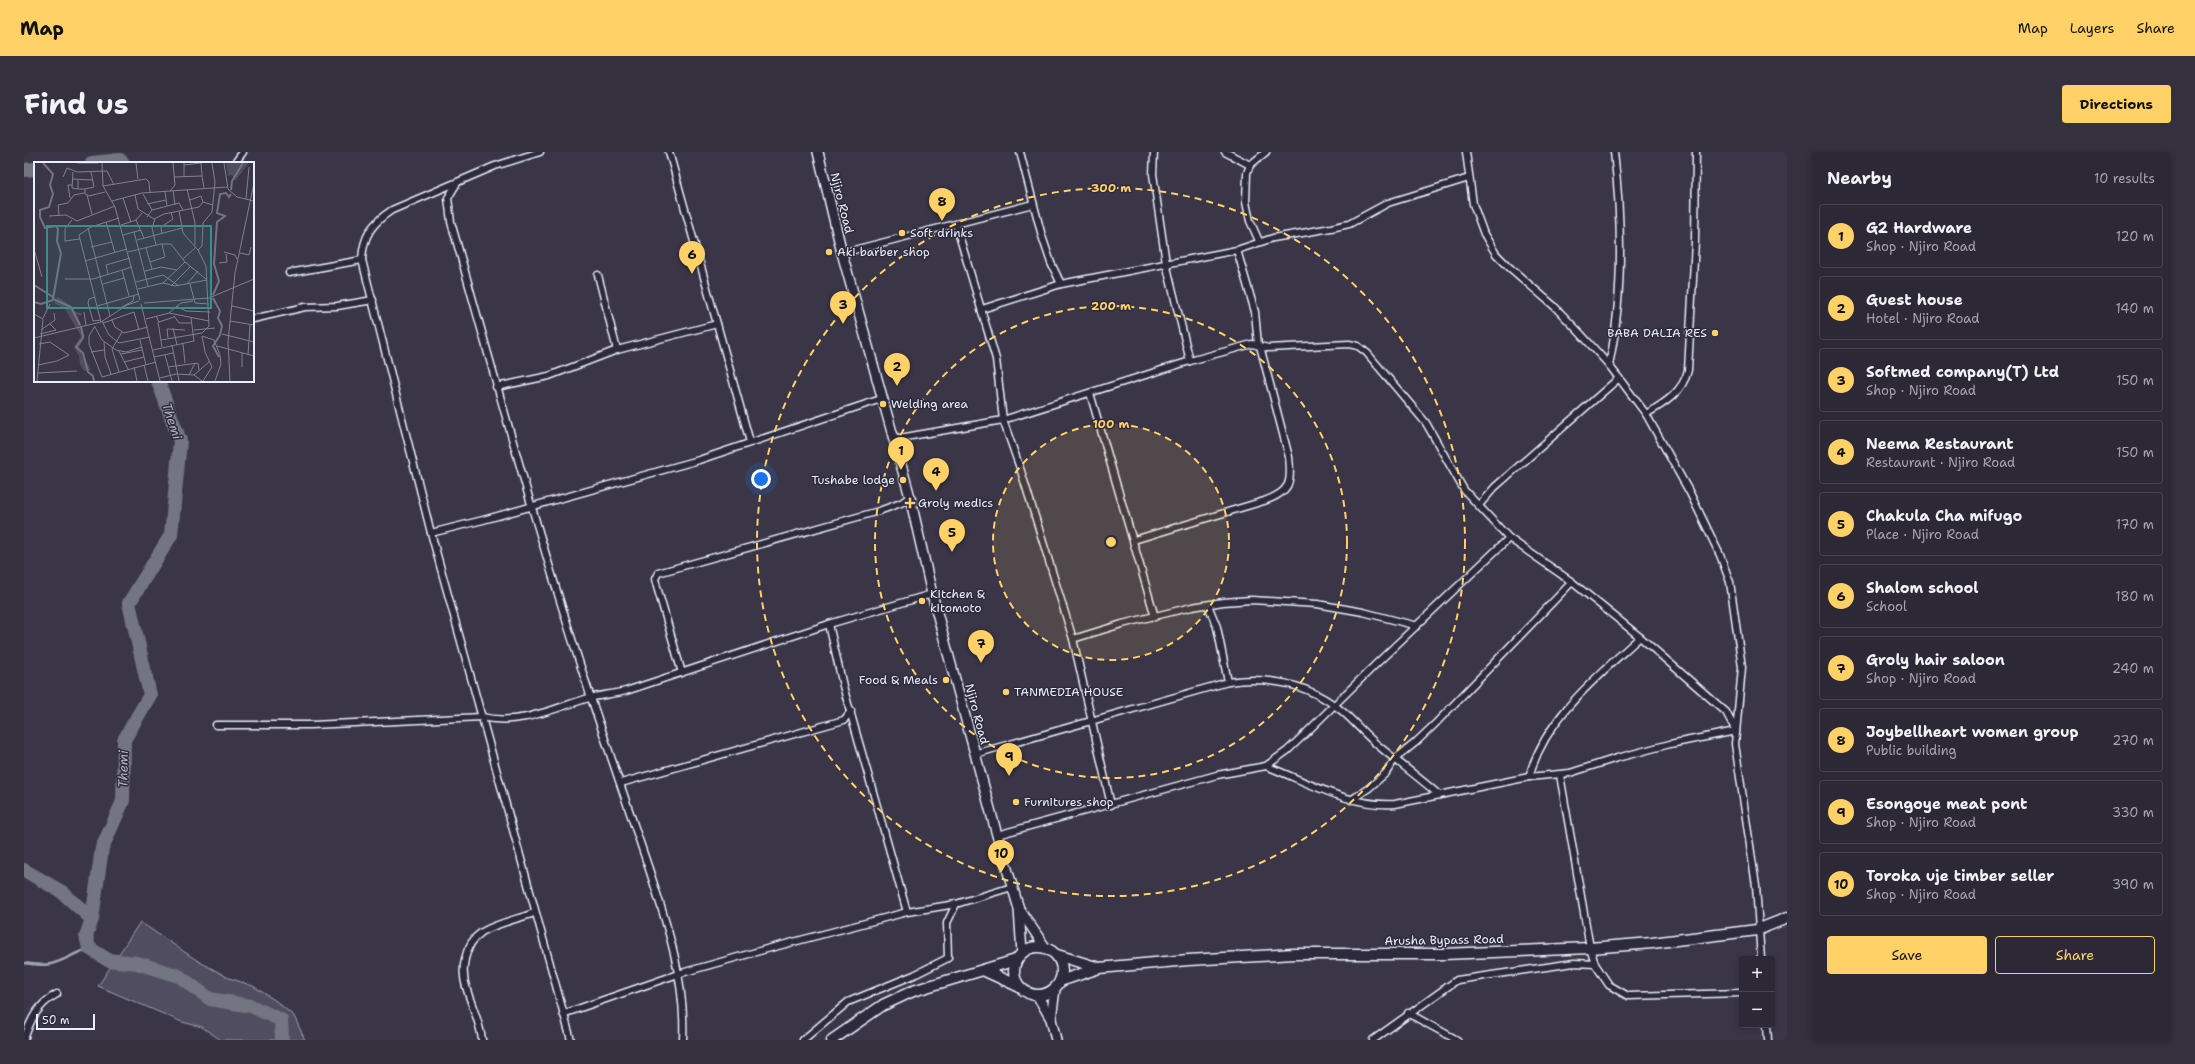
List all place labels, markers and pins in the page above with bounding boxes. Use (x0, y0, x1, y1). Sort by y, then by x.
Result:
pin: 8 (929, 188, 955, 221)
place label: Soft drinks (910, 225, 973, 241)
marker: Soft drinks (897, 228, 907, 238)
pin: 6 (679, 241, 705, 274)
place label: Aki barber shop (837, 244, 930, 260)
marker: Aki barber shop (824, 247, 834, 257)
pin: 3 (830, 291, 856, 324)
place label: BABA DALIA RES (1607, 325, 1707, 341)
marker: BABA DALIA RES (1710, 328, 1720, 338)
pin: 2 (884, 353, 910, 386)
place label: Welding area (891, 396, 969, 412)
marker: Welding area (878, 399, 888, 409)
pin: 1 (888, 437, 914, 470)
pin: 4 (923, 458, 949, 491)
place label: Tushabe lodge (811, 472, 895, 488)
marker: Tushabe lodge (898, 475, 908, 485)
place label: Groly medics (918, 495, 993, 511)
marker: Groly medics (905, 498, 915, 508)
pin: 5 (939, 519, 965, 552)
centre of rings (1104, 535, 1118, 549)
place label: Kitchen & kitomoto (930, 586, 985, 616)
marker: Kitchen & kitomoto (917, 596, 927, 606)
pin: 7 (968, 630, 994, 663)
place label: Food & Meals (859, 672, 938, 688)
marker: Food & Meals (941, 675, 951, 685)
place label: TANMEDIA HOUSE (1014, 684, 1123, 700)
marker: TANMEDIA HOUSE (1001, 687, 1011, 697)
pin: 9 (996, 743, 1022, 776)
place label: Furnitures shop (1024, 794, 1114, 810)
marker: Furnitures shop (1011, 797, 1021, 807)
pin: 10 (988, 840, 1014, 873)

